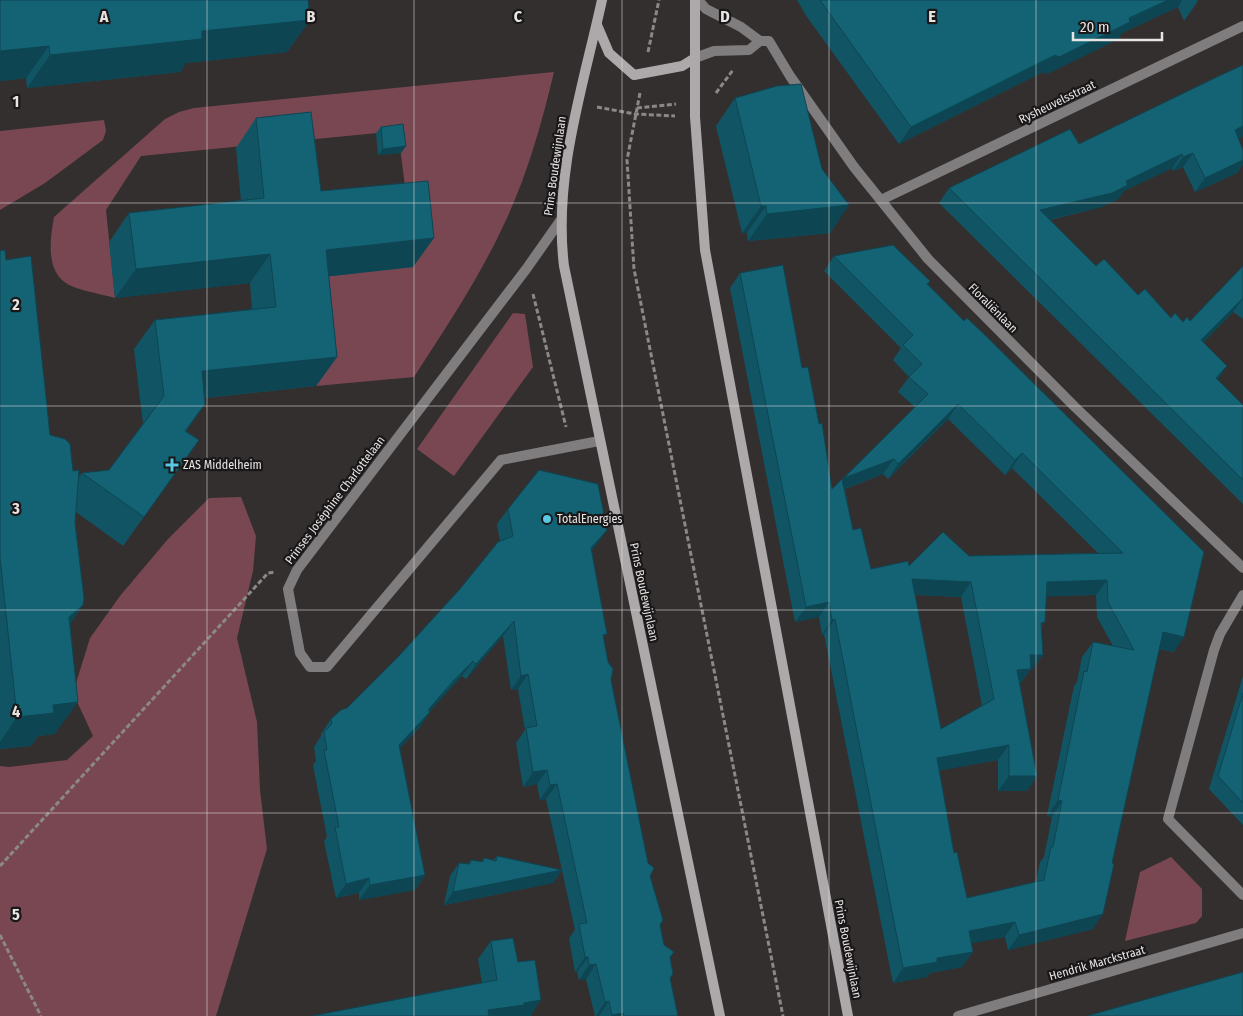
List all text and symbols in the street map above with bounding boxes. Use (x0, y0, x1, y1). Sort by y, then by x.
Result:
text: A (99, 7, 109, 26)
text: B (307, 7, 316, 26)
text: C (514, 7, 523, 26)
text: D (720, 7, 730, 26)
text: E (928, 7, 936, 26)
scale bar (1073, 10, 1162, 42)
text: 20 m (1080, 18, 1110, 36)
street label: Rysheuvelsstraat (1016, 77, 1098, 127)
text: 1 (13, 92, 19, 111)
street label: Prins Boudewijnlaan (541, 115, 569, 217)
street label: Floraliënlaan (966, 281, 1020, 335)
text: 2 (11, 295, 20, 314)
street label: Prinses Joséphine Charlottelaan (282, 433, 388, 567)
marker: ZAS Middelheim (165, 458, 179, 472)
place label: ZAS Middelheim (183, 458, 262, 472)
text: 3 (11, 499, 20, 518)
place label: TotalEnergies (557, 512, 622, 526)
marker: TotalEnergies (541, 513, 553, 525)
street label: Prins Boudewijnlaan (627, 541, 661, 643)
text: 4 (12, 702, 20, 721)
street label: Prins Boudewijnlaan (832, 898, 864, 1000)
text: 5 (12, 905, 20, 924)
street label: Hendrik Marckstraat (1047, 943, 1147, 983)

